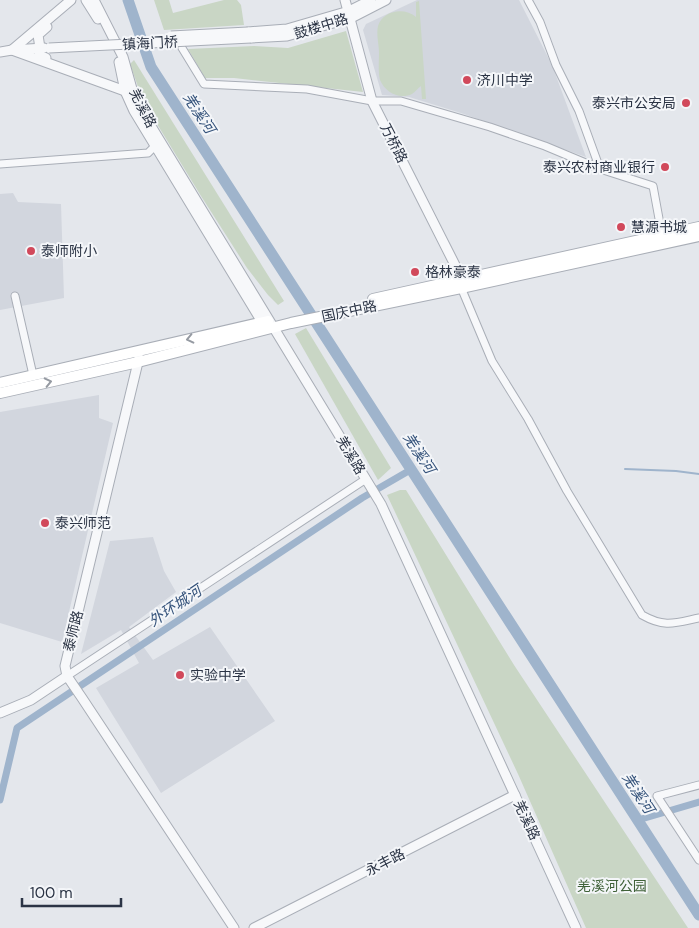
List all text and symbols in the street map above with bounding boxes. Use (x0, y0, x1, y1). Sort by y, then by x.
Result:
street label: 鼓楼中路 (292, 9, 350, 43)
street label: 镇海门桥 (122, 33, 178, 53)
place label: 济川中学 (477, 71, 533, 89)
marker: 济川中学 (461, 74, 473, 86)
street label: 羌溪路 (125, 85, 161, 131)
water label: 羌溪河 (178, 89, 221, 140)
place label: 泰兴市公安局 (592, 94, 676, 112)
marker: 泰兴市公安局 (680, 97, 692, 109)
street label: 万桥路 (376, 120, 412, 166)
place label: 泰兴农村商业银行 (543, 158, 655, 176)
marker: 泰兴农村商业银行 (659, 161, 671, 173)
place label: 慧源书城 (631, 218, 687, 236)
marker: 慧源书城 (615, 221, 627, 233)
place label: 泰师附小 (41, 242, 97, 260)
marker: 泰师附小 (25, 245, 37, 257)
place label: 格林豪泰 (425, 263, 481, 281)
marker: 格林豪泰 (409, 266, 421, 278)
street label: 国庆中路 (320, 296, 378, 326)
one-way arrow (186, 333, 195, 344)
one-way arrow (43, 377, 52, 388)
water label: 羌溪河 (398, 429, 441, 480)
street label: 羌溪路 (332, 432, 370, 478)
place label: 泰兴师范 (55, 514, 111, 532)
marker: 泰兴师范 (39, 517, 51, 529)
water label: 外环城河 (145, 579, 208, 631)
street label: 泰师路 (59, 608, 87, 654)
place label: 实验中学 (190, 666, 246, 684)
marker: 实验中学 (174, 669, 186, 681)
water label: 羌溪河 (617, 769, 660, 820)
street label: 羌溪路 (510, 797, 544, 843)
street label: 永丰路 (362, 844, 408, 880)
scale bar (22, 876, 121, 908)
park label: 羌溪河公园 (577, 877, 647, 895)
text: 100 m (30, 883, 73, 903)

